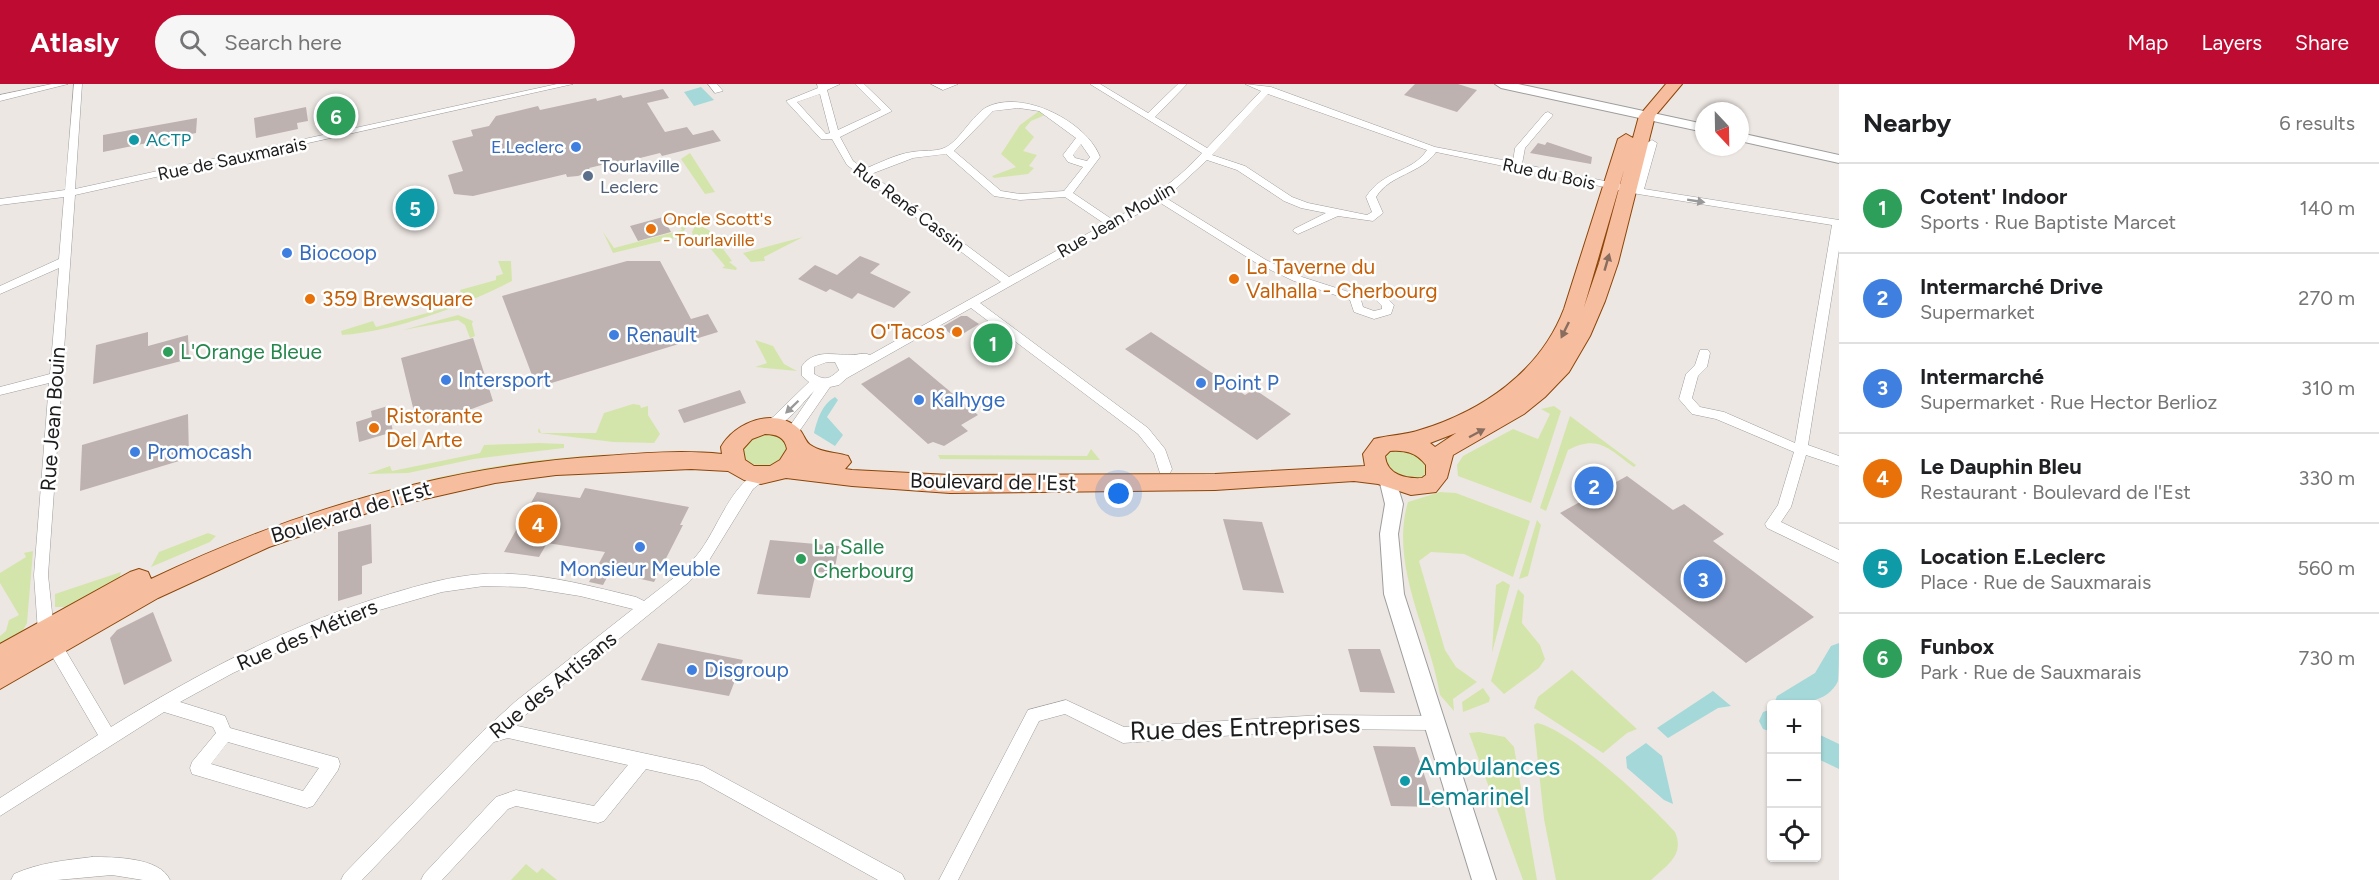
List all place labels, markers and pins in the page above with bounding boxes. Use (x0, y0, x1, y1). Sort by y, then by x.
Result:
pin: 6 (316, 93, 356, 138)
place label: ACTP (146, 129, 191, 151)
marker: ACTP (127, 133, 141, 147)
place label: E.Leclerc (491, 136, 564, 158)
marker: E.Leclerc (569, 140, 583, 154)
place label: Tourlaville Leclerc (600, 155, 680, 198)
marker: Tourlaville Leclerc (581, 169, 595, 183)
pin: 5 (396, 186, 434, 230)
place label: Oncle Scott's - Tourlaville (663, 208, 772, 251)
marker: Oncle Scott's - Tourlaville (644, 222, 658, 236)
place label: Biocoop (299, 240, 377, 265)
marker: Biocoop (280, 246, 294, 260)
place label: La Taverne du Valhalla - Cherbourg (1246, 254, 1438, 303)
marker: La Taverne du Valhalla - Cherbourg (1227, 272, 1241, 286)
place label: 359 Brewsquare (322, 286, 473, 311)
marker: 359 Brewsquare (303, 292, 317, 306)
place label: O'Tacos (870, 319, 945, 344)
pin: 1 (974, 320, 1012, 366)
place label: Renault (626, 322, 697, 347)
marker: O'Tacos (950, 325, 964, 339)
marker: Renault (607, 328, 621, 342)
place label: L'Orange Bleue (180, 339, 322, 364)
marker: L'Orange Bleue (161, 345, 175, 359)
place label: Intersport (458, 367, 551, 392)
place label: Point P (1213, 370, 1279, 395)
marker: Intersport (439, 373, 453, 387)
marker: Point P (1194, 376, 1208, 390)
place label: Kalhyge (931, 387, 1005, 412)
marker: Kalhyge (912, 393, 926, 407)
place label: Ristorante Del Arte (386, 403, 483, 452)
marker: Ristorante Del Arte (367, 421, 381, 435)
place label: Promocash (147, 439, 252, 464)
marker: Promocash (128, 445, 142, 459)
pin: 2 (1574, 464, 1614, 508)
pin: 4 (518, 502, 558, 546)
place label: La Salle Cherbourg (813, 534, 914, 583)
marker: Monsieur Meuble (633, 540, 647, 554)
marker: La Salle Cherbourg (794, 552, 808, 566)
place label: Monsieur Meuble (559, 556, 721, 581)
pin: 3 (1684, 556, 1722, 602)
place label: Disgroup (704, 657, 789, 682)
marker: Disgroup (685, 663, 699, 677)
place label: Ambulances Lemarinel (1417, 750, 1560, 812)
marker: Ambulances Lemarinel (1398, 774, 1412, 788)

